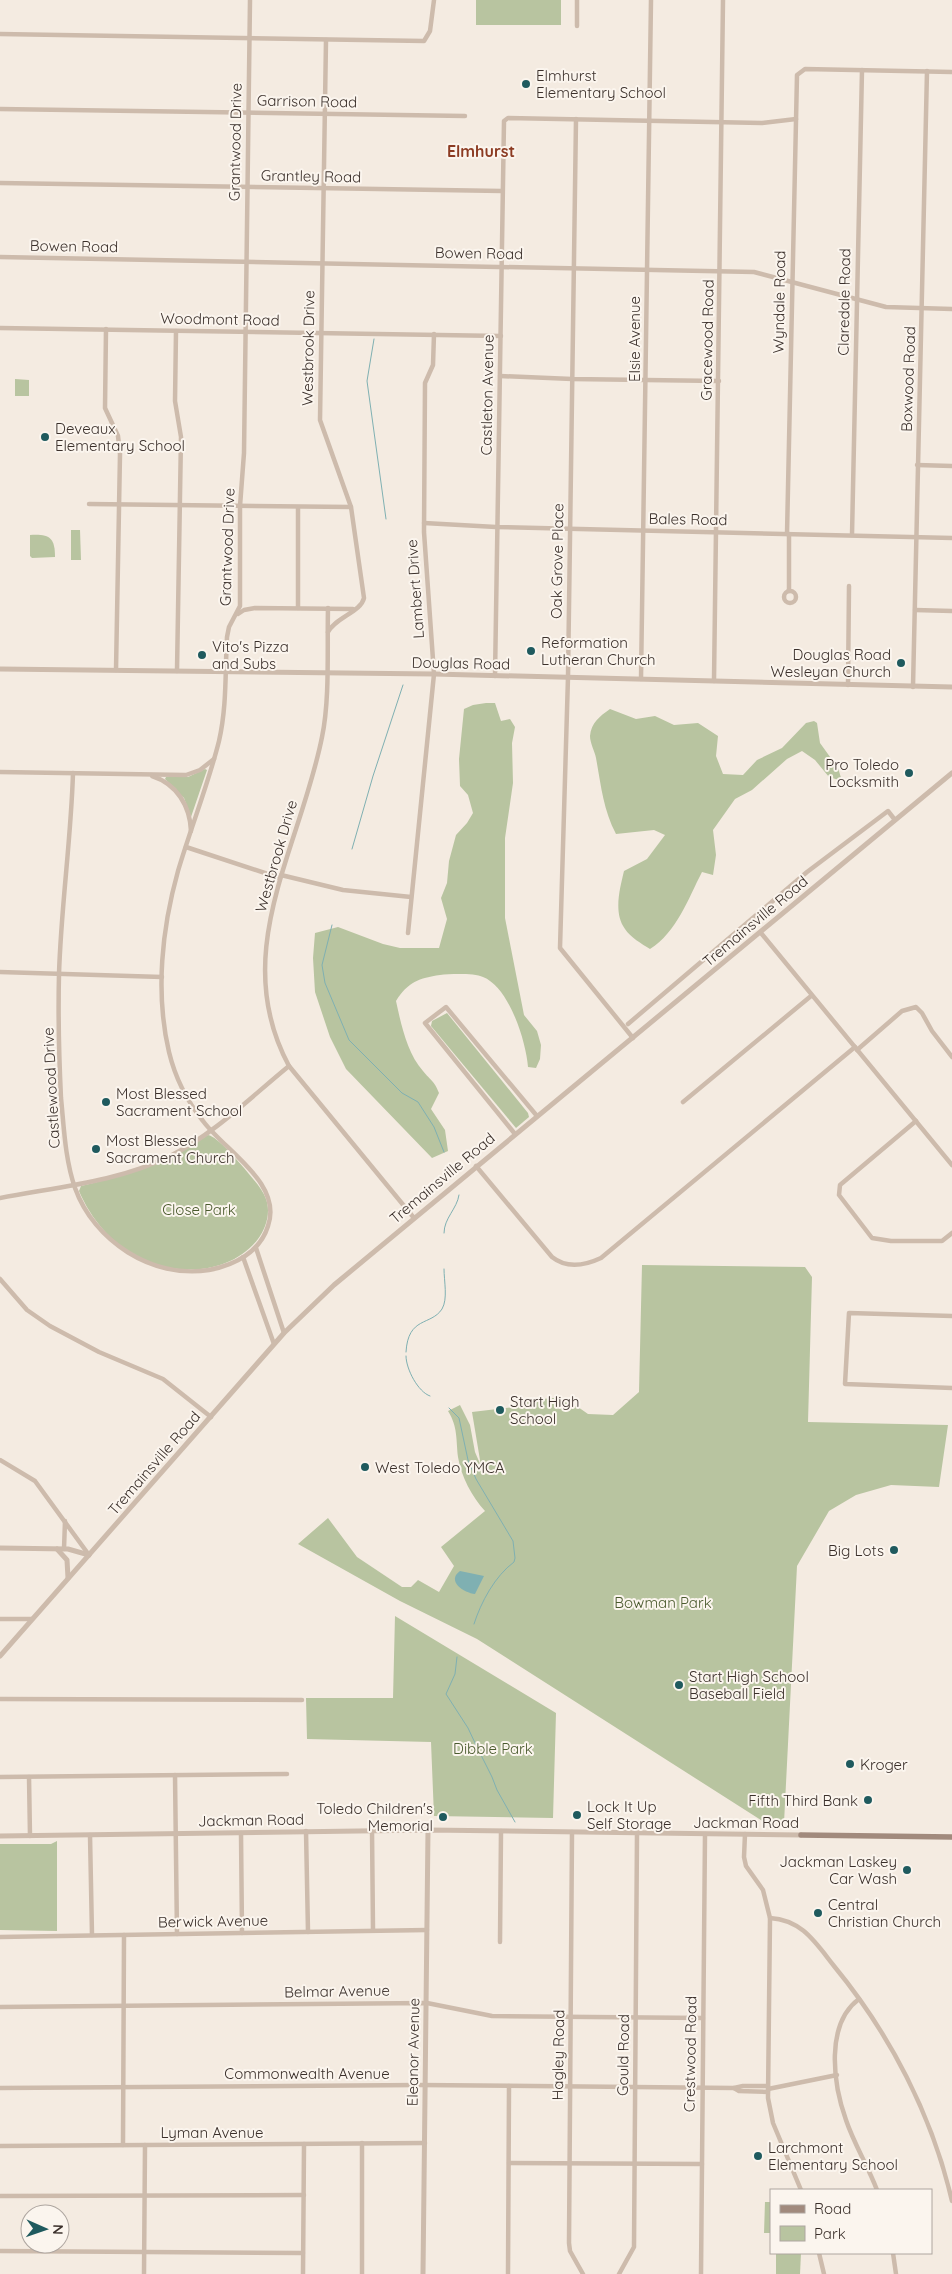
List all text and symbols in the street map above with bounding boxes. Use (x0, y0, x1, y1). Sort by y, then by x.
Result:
place label: Elmhurst Elementary School (536, 66, 666, 102)
marker: Elmhurst Elementary School (520, 78, 532, 90)
street label: Grantwood Drive (224, 83, 246, 201)
street label: Garrison Road (257, 91, 357, 111)
district label: Elmhurst (447, 141, 515, 161)
street label: Grantley Road (261, 166, 361, 186)
street label: Bowen Road (30, 236, 118, 256)
street label: Bowen Road (435, 243, 523, 263)
street label: Claredale Road (834, 248, 854, 356)
street label: Wyndale Road (769, 250, 789, 354)
street label: Gracewood Road (696, 279, 718, 401)
street label: Westbrook Drive (297, 290, 319, 406)
street label: Elsie Avenue (625, 296, 644, 382)
street label: Woodmont Road (160, 308, 280, 330)
street label: Boxwood Road (897, 326, 919, 432)
street label: Castleton Avenue (476, 334, 498, 456)
place label: Deveaux Elementary School (55, 419, 185, 455)
marker: Deveaux Elementary School (39, 431, 51, 443)
street label: Grantwood Drive (215, 488, 239, 606)
street label: Oak Grove Place (546, 503, 568, 619)
street label: Bales Road (648, 509, 728, 529)
street label: Lambert Drive (402, 539, 428, 639)
place label: Reformation Lutheran Church (541, 633, 656, 669)
place label: Vito's Pizza and Subs (212, 637, 289, 673)
marker: Reformation Lutheran Church (525, 645, 537, 657)
place label: Douglas Road Wesleyan Church (771, 645, 891, 681)
marker: Vito's Pizza and Subs (196, 649, 208, 661)
street label: Douglas Road (412, 653, 510, 673)
marker: Douglas Road Wesleyan Church (895, 657, 907, 669)
place label: Pro Toledo Locksmith (825, 755, 899, 791)
marker: Pro Toledo Locksmith (903, 767, 915, 779)
street label: Westbrook Drive (251, 798, 301, 914)
street label: Tremainsville Road (699, 871, 811, 971)
street label: Castlewood Drive (38, 1027, 64, 1149)
place label: Most Blessed Sacrament School (116, 1084, 242, 1120)
marker: Most Blessed Sacrament School (100, 1096, 112, 1108)
street label: Tremainsville Road (386, 1128, 498, 1228)
place label: Most Blessed Sacrament Church (106, 1131, 235, 1167)
marker: Most Blessed Sacrament Church (90, 1143, 102, 1155)
park label: Close Park (162, 1200, 236, 1219)
place label: Start High School (510, 1392, 579, 1428)
marker: Start High School (494, 1404, 506, 1416)
street label: Tremainsville Road (104, 1407, 204, 1519)
place label: West Toledo YMCA (375, 1458, 505, 1477)
marker: West Toledo YMCA (359, 1461, 371, 1473)
place label: Big Lots (828, 1541, 884, 1560)
marker: Big Lots (888, 1544, 900, 1556)
park label: Bowman Park (614, 1593, 712, 1612)
place label: Start High School Baseball Field (689, 1667, 809, 1703)
marker: Start High School Baseball Field (673, 1679, 685, 1691)
park label: Dibble Park (453, 1739, 533, 1758)
place label: Kroger (860, 1755, 908, 1774)
marker: Kroger (844, 1758, 856, 1770)
place label: Fifth Third Bank (748, 1791, 858, 1810)
marker: Fifth Third Bank (862, 1794, 874, 1806)
place label: Lock It Up Self Storage (587, 1797, 672, 1833)
place label: Toledo Children's Memorial (316, 1799, 433, 1835)
marker: Lock It Up Self Storage (571, 1809, 583, 1821)
street label: Jackman Road (198, 1810, 304, 1830)
marker: Toledo Children's Memorial (437, 1811, 449, 1823)
street label: Jackman Road (693, 1813, 799, 1832)
place label: Jackman Laskey Car Wash (779, 1852, 897, 1888)
marker: Jackman Laskey Car Wash (901, 1864, 913, 1876)
place label: Central Christian Church (828, 1895, 941, 1931)
marker: Central Christian Church (812, 1907, 824, 1919)
street label: Berwick Avenue (158, 1911, 268, 1931)
street label: Belmar Avenue (284, 1981, 390, 2001)
street label: Crestwood Road (679, 1996, 701, 2112)
street label: Eleanor Avenue (403, 1998, 423, 2106)
street label: Hagley Road (548, 2009, 568, 2101)
street label: Gould Road (613, 2014, 633, 2096)
street label: Commonwealth Avenue (224, 2064, 390, 2083)
street label: Lyman Avenue (160, 2123, 264, 2142)
place label: Larchmont Elementary School (768, 2138, 898, 2174)
marker: Larchmont Elementary School (752, 2150, 764, 2162)
legend (770, 2189, 932, 2254)
text: Road (814, 2199, 851, 2218)
north arrow (20, 2204, 70, 2254)
text: N (49, 2224, 67, 2235)
text: Park (814, 2224, 846, 2243)

